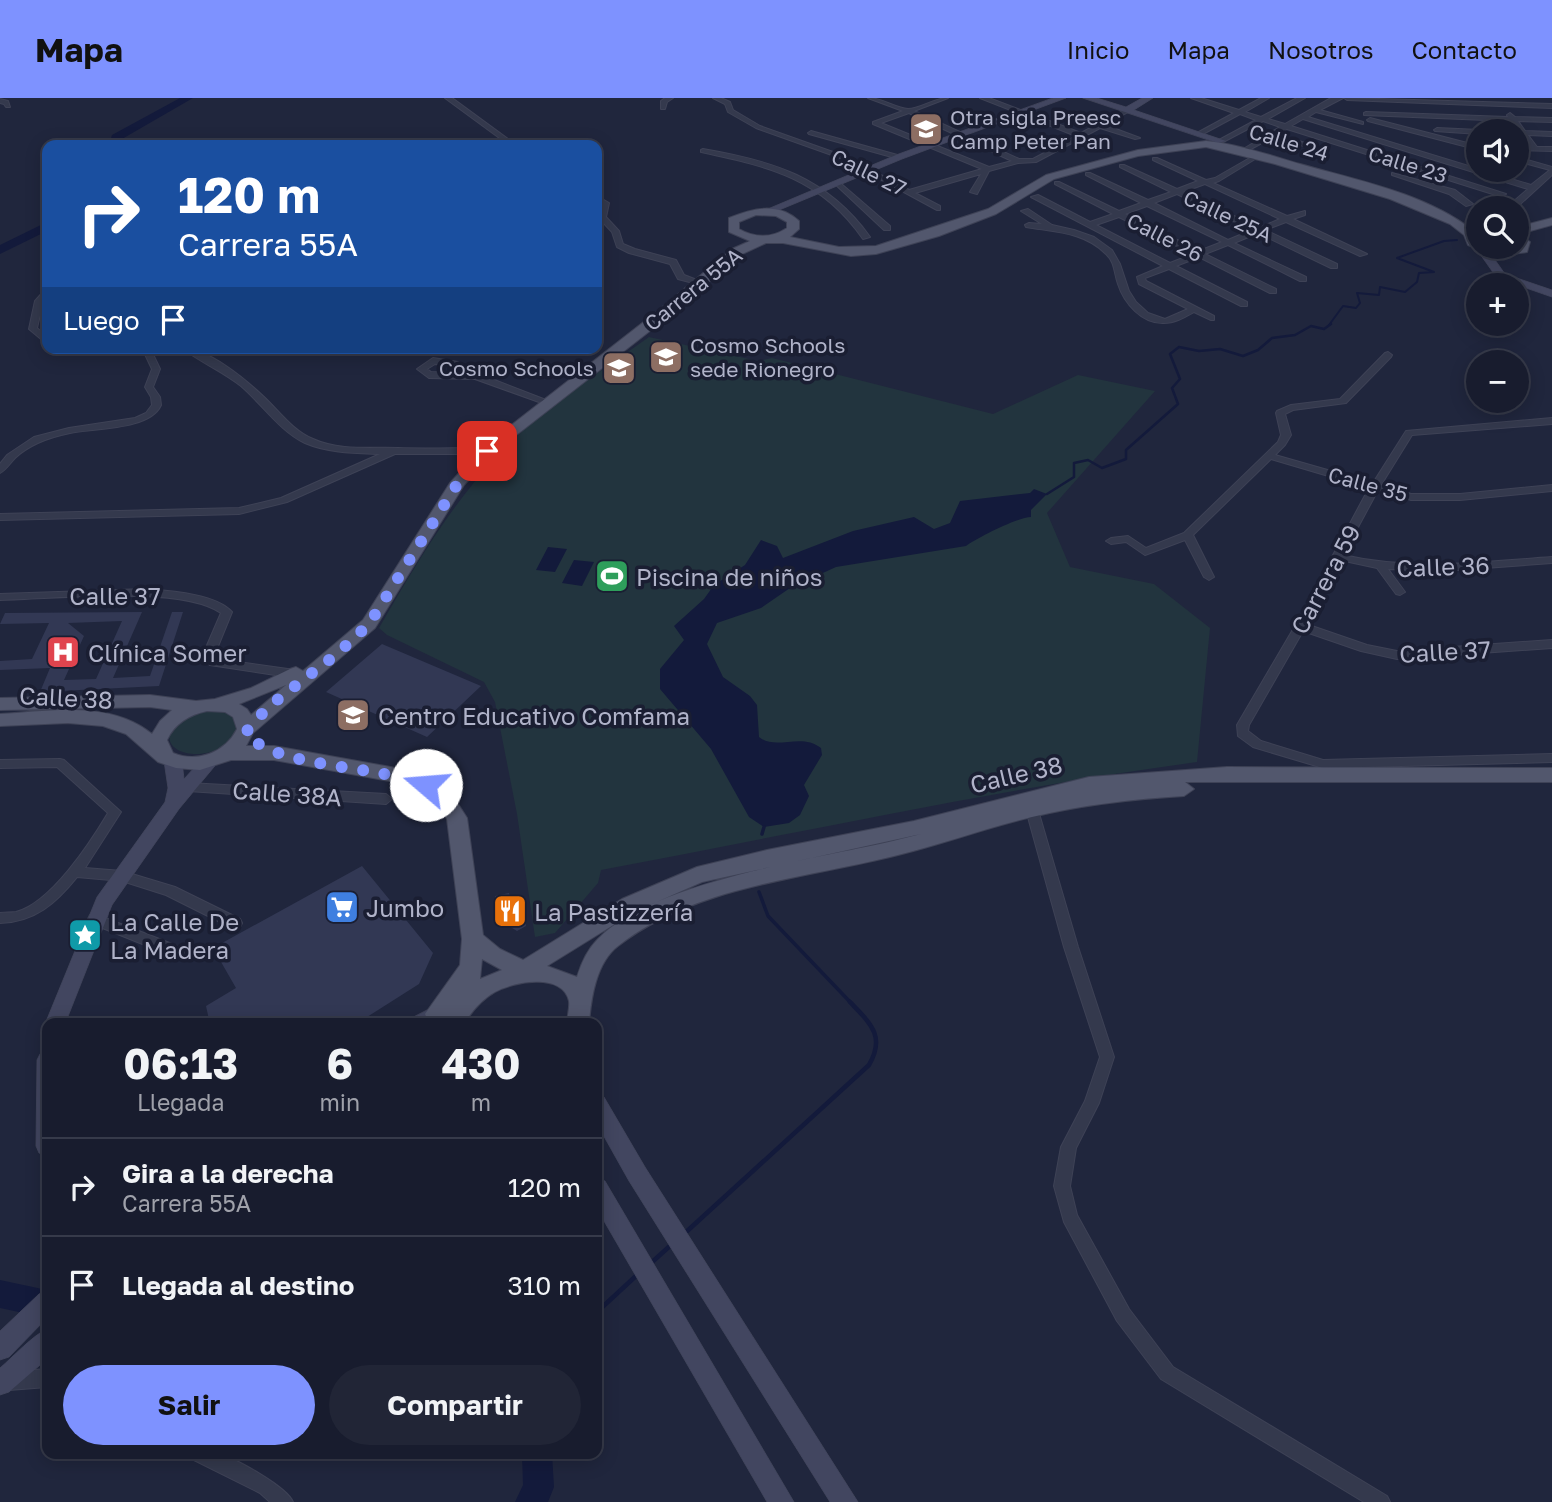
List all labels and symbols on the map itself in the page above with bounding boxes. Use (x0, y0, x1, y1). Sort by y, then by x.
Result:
place label: Otra sigla Preesc Camp Peter Pan (950, 104, 1121, 154)
school or university icon: Otra sigla Preesc Camp Peter Pan (907, 110, 945, 148)
street label: Calle 24 (1246, 118, 1332, 166)
street label: Calle 23 (1365, 140, 1451, 188)
street label: Calle 27 (827, 143, 911, 201)
street label: Calle 25A (1179, 184, 1277, 248)
street label: Calle 26 (1123, 207, 1207, 267)
street label: Carrera 55A (639, 242, 747, 336)
place label: Cosmo Schools sede Rionegro (690, 332, 845, 382)
school or university icon: Cosmo Schools sede Rionegro (647, 338, 685, 376)
school or university icon: Cosmo Schools (600, 349, 638, 387)
place label: Cosmo Schools (439, 355, 594, 381)
pin (457, 421, 517, 481)
street label: Calle 35 (1325, 461, 1411, 507)
street label: Carrera 59 (1284, 519, 1366, 639)
street label: Calle 36 (1396, 550, 1490, 582)
sports icon: Piscina de niños (593, 557, 631, 595)
place label: Piscina de niños (636, 562, 822, 591)
street label: Calle 37 (69, 581, 161, 610)
hospital icon: Clínica Somer (44, 633, 82, 671)
street label: Calle 37 (1398, 634, 1492, 668)
place label: Clínica Somer (88, 638, 247, 667)
street label: Calle 38 (19, 680, 113, 714)
school or university icon: Centro Educativo Comfama (334, 696, 372, 734)
place label: Centro Educativo Comfama (378, 701, 690, 730)
position arrow (389, 748, 463, 822)
street label: Calle 38 (967, 749, 1065, 799)
street label: Calle 38A (231, 775, 343, 811)
supermarket icon: Jumbo (323, 888, 361, 926)
restaurant icon: La Pastizzería (491, 892, 529, 930)
place label: Jumbo (366, 893, 444, 922)
place label: La Pastizzería (534, 897, 693, 926)
place label: La Calle De La Madera (110, 907, 239, 964)
place icon: La Calle De La Madera (66, 916, 104, 954)

